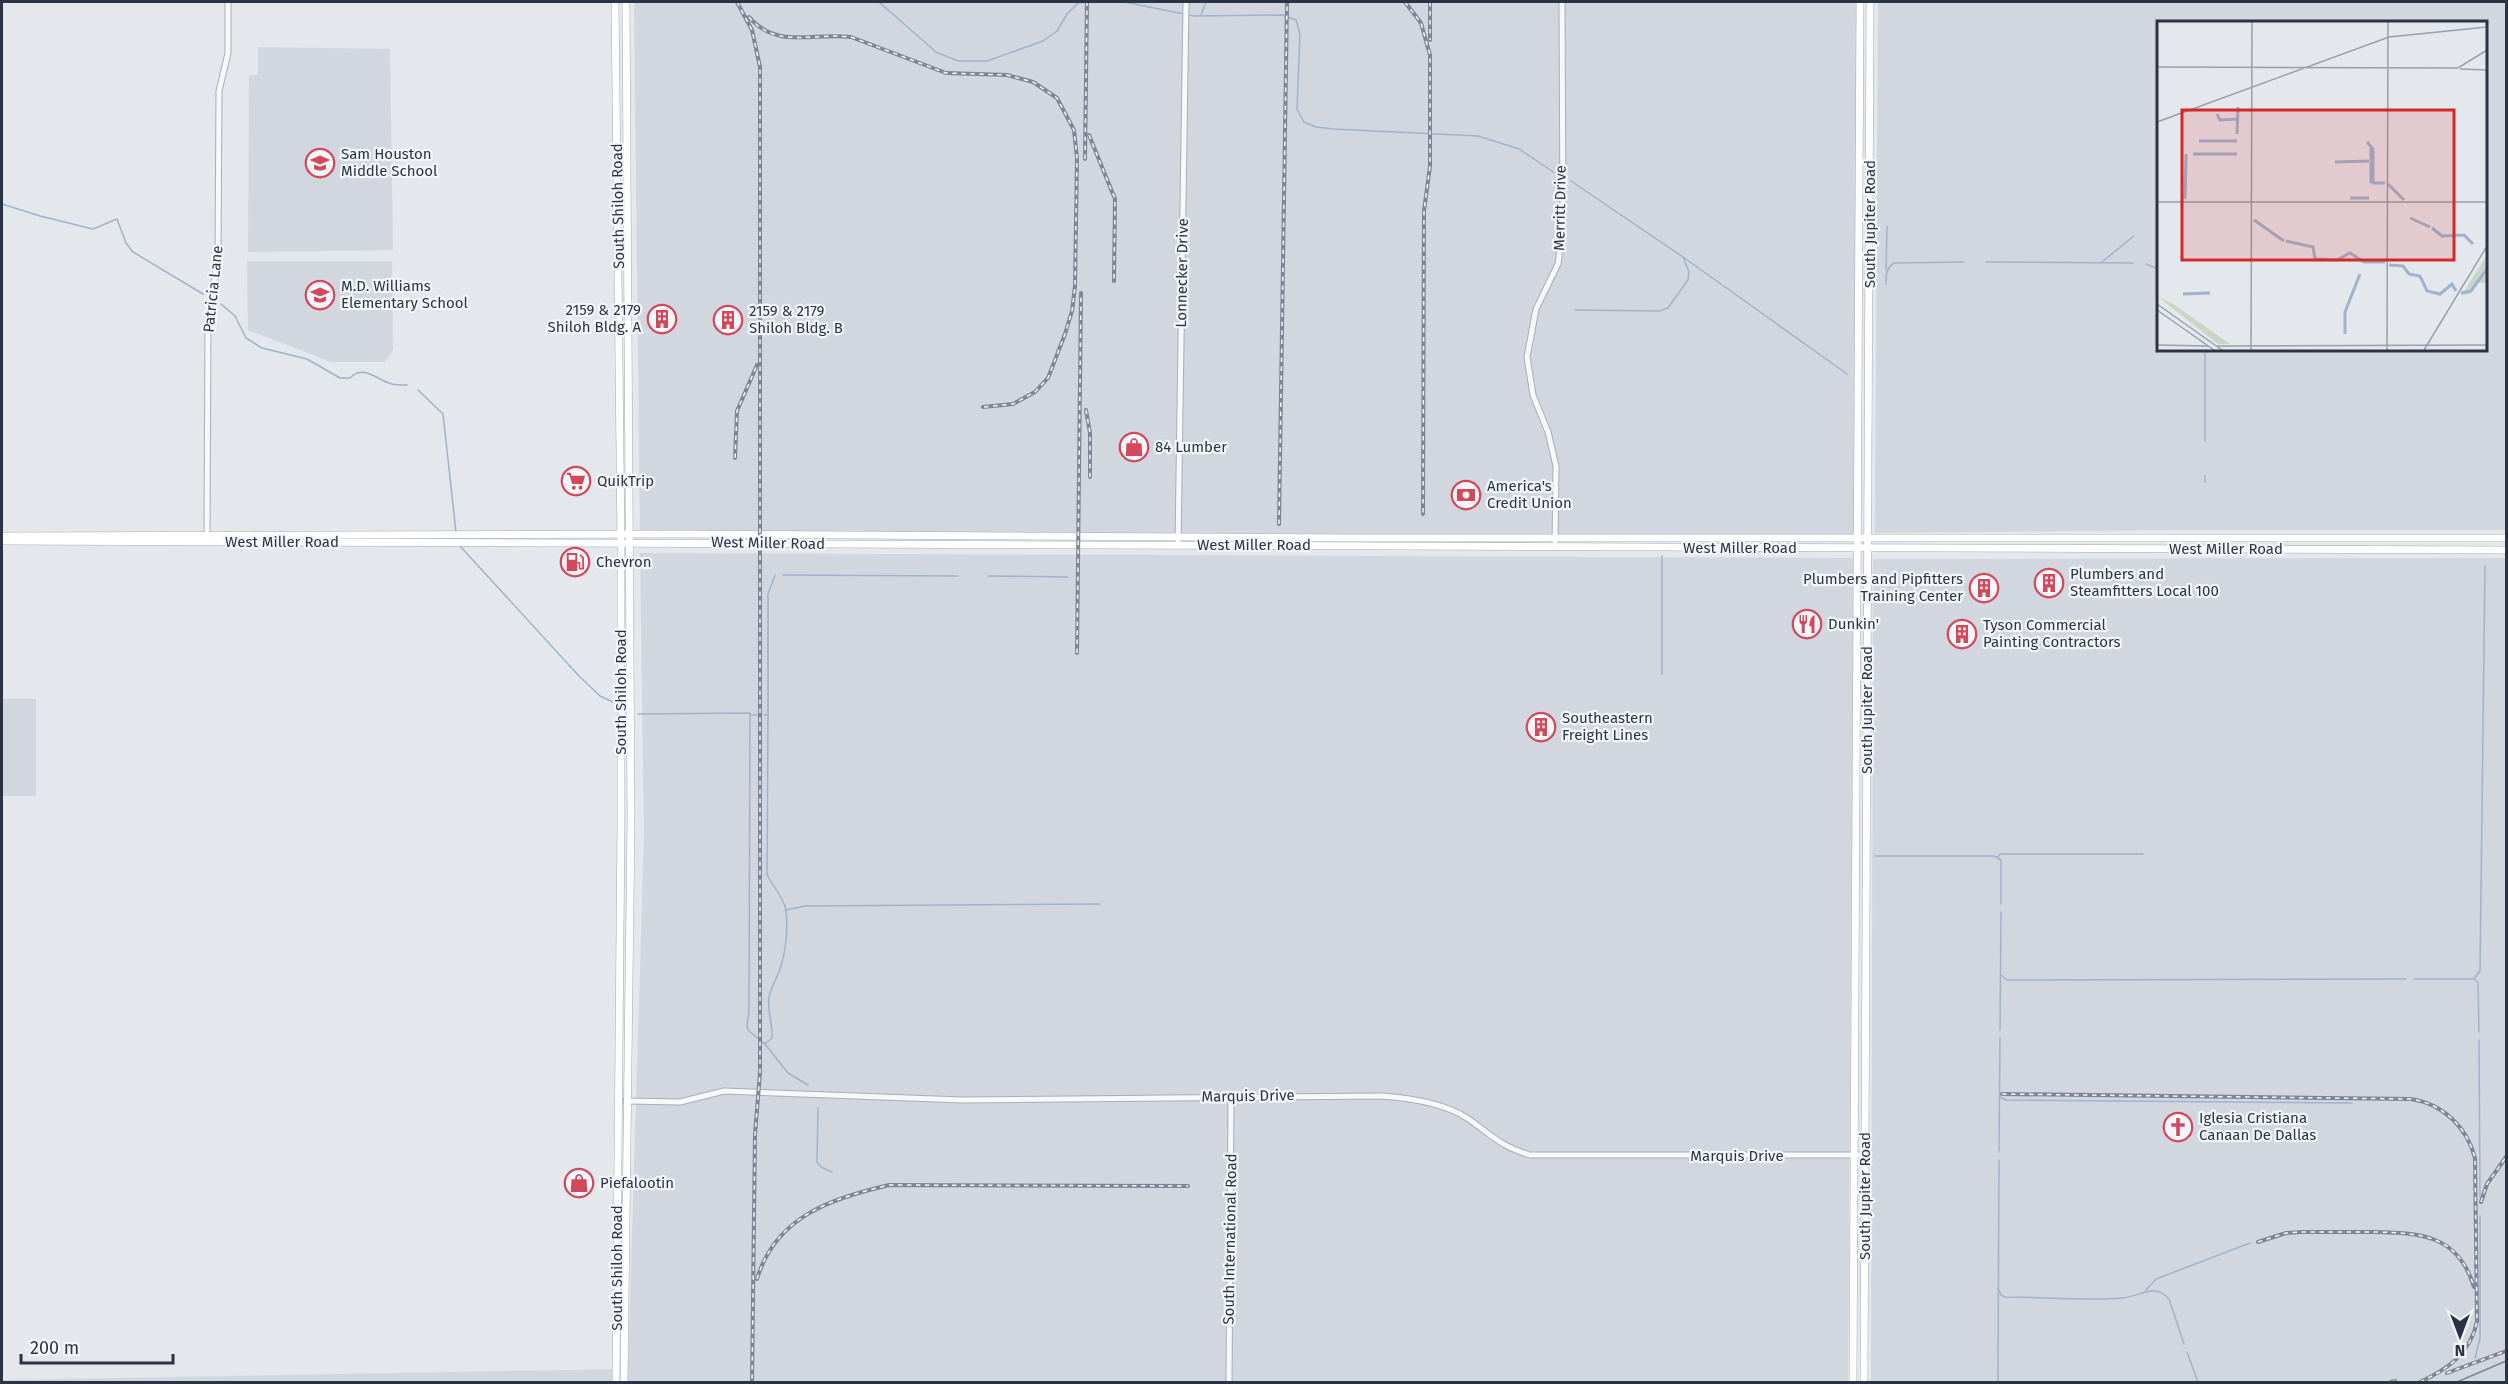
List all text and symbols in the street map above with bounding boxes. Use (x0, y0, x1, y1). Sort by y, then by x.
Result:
inset map (2157, 21, 2487, 351)
street label: South Shiloh Road (608, 143, 628, 269)
place label: Sam Houston Middle School (341, 145, 438, 180)
school or university icon: Sam Houston Middle School (304, 147, 336, 179)
street label: South Jupiter Road (1861, 160, 1879, 288)
street label: Merritt Drive (1550, 165, 1570, 251)
street label: Lonnecker Drive (1172, 218, 1192, 328)
street label: Patricia Lane (199, 245, 227, 333)
place label: M.D. Williams Elementary School (341, 277, 469, 312)
school or university icon: M.D. Williams Elementary School (304, 279, 336, 311)
place label: 2159 & 2179 Shiloh Bldg. A (548, 301, 641, 336)
place label: 2159 & 2179 Shiloh Bldg. B (749, 302, 843, 337)
building icon: 2159 & 2179 Shiloh Bldg. A (646, 303, 678, 335)
building icon: 2159 & 2179 Shiloh Bldg. B (712, 304, 744, 336)
shop icon: 84 Lumber (1118, 431, 1150, 463)
place label: 84 Lumber (1155, 438, 1227, 456)
supermarket icon: QuikTrip (560, 465, 592, 497)
place label: QuikTrip (597, 472, 654, 490)
place label: America's Credit Union (1487, 477, 1572, 512)
bank icon: America's Credit Union (1450, 479, 1482, 511)
street label: West Miller Road (225, 533, 339, 551)
street label: West Miller Road (711, 533, 825, 553)
street label: West Miller Road (1197, 536, 1311, 554)
street label: West Miller Road (1683, 539, 1797, 557)
street label: West Miller Road (2169, 540, 2283, 558)
fuel station icon: Chevron (559, 546, 591, 578)
place label: Chevron (596, 553, 651, 571)
place label: Plumbers and Steamfitters Local 100 (2070, 565, 2219, 600)
building icon: Plumbers and Steamfitters Local 100 (2033, 567, 2065, 599)
place label: Plumbers and Pipfitters Training Center (1803, 570, 1963, 605)
building icon: Plumbers and Pipfitters Training Center (1968, 572, 2000, 604)
restaurant icon: Dunkin' (1791, 608, 1823, 640)
place label: Dunkin' (1828, 615, 1879, 633)
place label: Tyson Commercial Painting Contractors (1983, 616, 2120, 651)
building icon: Tyson Commercial Painting Contractors (1946, 618, 1978, 650)
street label: South Shiloh Road (612, 629, 630, 755)
street label: South Jupiter Road (1858, 646, 1876, 774)
place label: Southeastern Freight Lines (1562, 709, 1653, 744)
building icon: Southeastern Freight Lines (1525, 711, 1557, 743)
street label: Marquis Drive (1201, 1086, 1295, 1106)
place label: Iglesia Cristiana Canaan De Dallas (2199, 1109, 2316, 1144)
church icon: Iglesia Cristiana Canaan De Dallas (2162, 1111, 2194, 1143)
street label: South Jupiter Road (1856, 1132, 1874, 1260)
street label: Marquis Drive (1690, 1147, 1784, 1165)
street label: South International Road (1220, 1153, 1240, 1325)
shop icon: Piefalootin (563, 1167, 595, 1199)
place label: Piefalootin (600, 1174, 674, 1192)
street label: South Shiloh Road (608, 1205, 626, 1331)
north arrow (2430, 1306, 2490, 1366)
scale bar (21, 1327, 172, 1365)
text: 200 m (30, 1337, 79, 1359)
text: N (2455, 1341, 2465, 1360)

